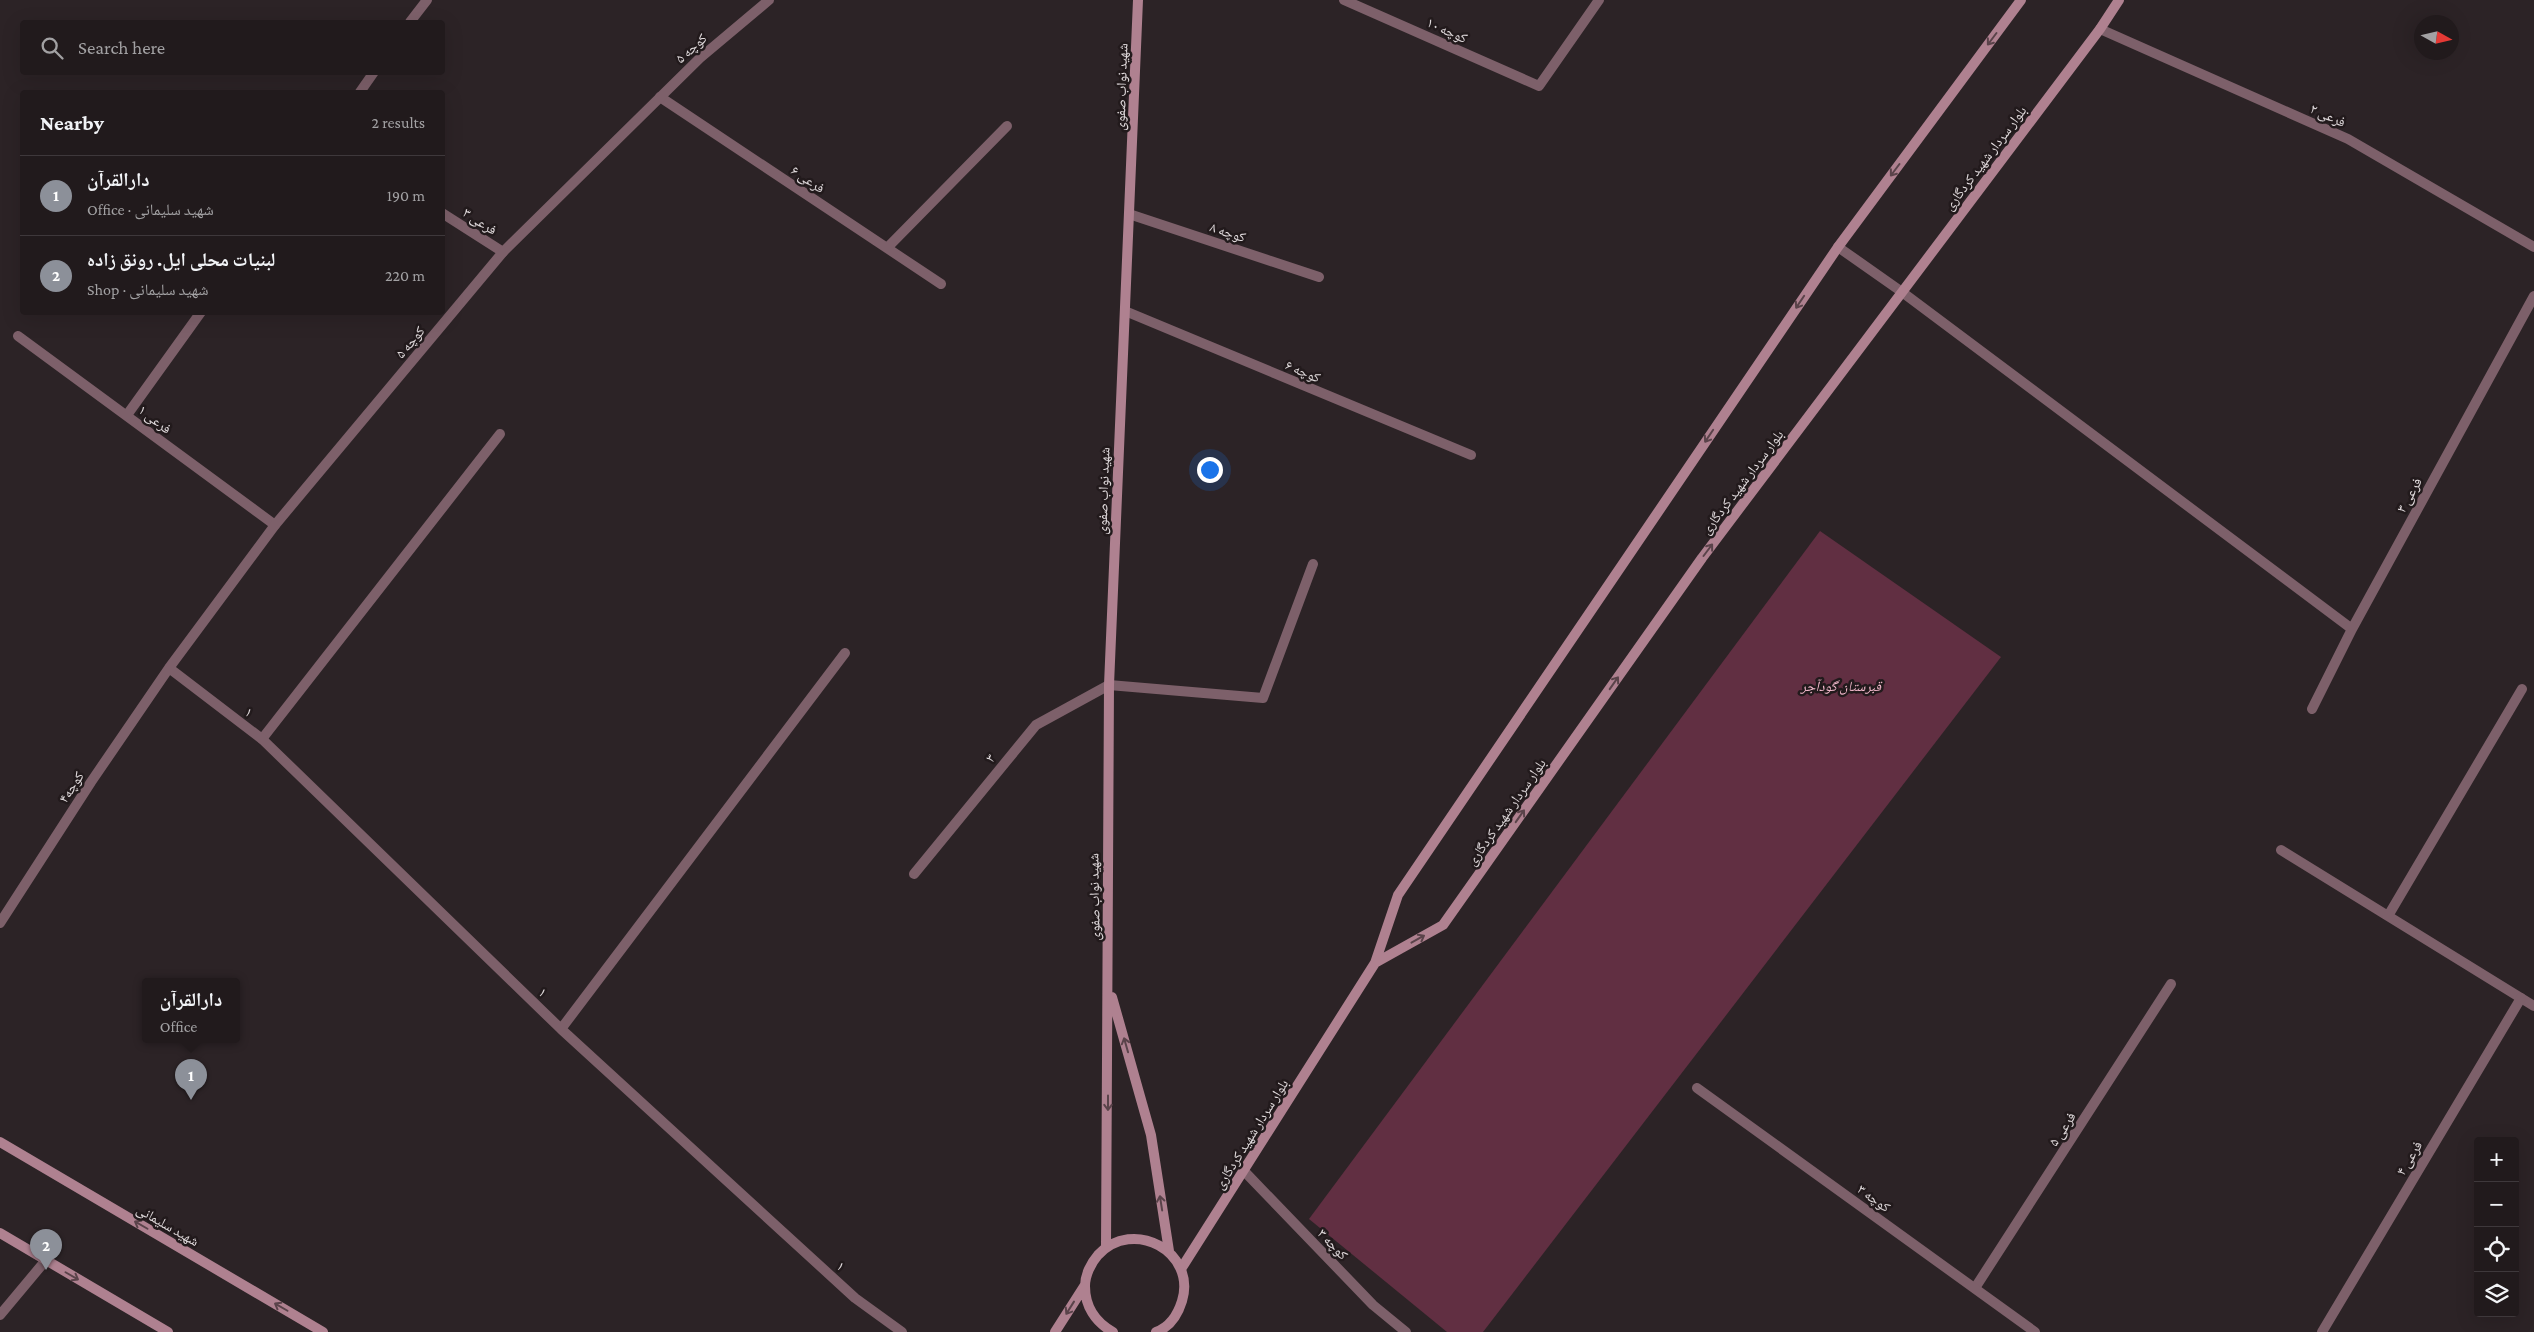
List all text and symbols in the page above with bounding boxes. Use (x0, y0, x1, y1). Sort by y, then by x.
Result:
street label: کوچه ۱۰ (1424, 14, 1470, 47)
north arrow (2414, 15, 2459, 60)
search box (20, 20, 445, 75)
street label: کوچه ۵ (672, 30, 711, 67)
one-way arrow (1986, 32, 1997, 45)
icon: search (38, 34, 66, 62)
text: Search here (78, 37, 165, 58)
street label: شهید نواب صفوی (1111, 43, 1132, 131)
street label: فرعی ۲ (2307, 100, 2348, 131)
street label: بلوار سردار شهید کردگاری (1940, 102, 2030, 214)
text: Nearby (40, 111, 104, 135)
text: 2 results (372, 114, 425, 131)
street label: فرعی ۶ (788, 162, 828, 197)
one-way arrow (1890, 163, 1900, 177)
text: دارالقرآن (87, 169, 150, 190)
text: 1 (53, 187, 59, 204)
text: 190 m (387, 187, 425, 204)
text: Office · شهید سلیمانی (87, 201, 214, 218)
street label: فرعی ۳ (460, 204, 500, 239)
street label: کوچه ۸ (1208, 219, 1248, 246)
text: لبنیات محلی ایل. رونق زاده (87, 249, 275, 270)
text: 2 (52, 267, 60, 284)
text: 220 m (385, 267, 425, 284)
text: Shop · شهید سلیمانی (87, 281, 208, 298)
one-way arrow (1795, 295, 1806, 309)
street label: کوچه ۵ (392, 323, 429, 362)
street label: کوچه ۶ (1283, 356, 1323, 386)
street label: فرعی ۱ (135, 401, 175, 437)
street label: بلوار سردار شهید کردگاری (1697, 426, 1787, 538)
one-way arrow (1704, 429, 1714, 443)
street label: شهید نواب صفوی (1093, 447, 1114, 535)
your location (1197, 457, 1223, 483)
street label: فرعی ۳ (2393, 475, 2426, 516)
one-way arrow (1702, 544, 1713, 557)
one-way arrow (1609, 676, 1619, 690)
park label: قبرستان گودآجر (1800, 678, 1883, 695)
street label: ۱ (242, 704, 256, 720)
street label: ۳ (982, 751, 998, 765)
street label: بلوار سردار شهید کردگاری (1463, 755, 1550, 869)
street label: کوچه۴ (55, 768, 88, 806)
one-way arrow (1515, 809, 1525, 823)
street label: شهید نواب صفوی (1085, 853, 1104, 941)
one-way arrow (1410, 934, 1425, 944)
popup (142, 978, 240, 1043)
street label: ۱ (535, 984, 551, 1000)
text: دارالقرآن (160, 989, 222, 1010)
text: Office (160, 1018, 197, 1035)
one-way arrow (1120, 1037, 1130, 1053)
pin: 1 (175, 1059, 207, 1100)
street label: بلوار سردار شهید کردگاری (1211, 1076, 1292, 1193)
one-way arrow (1103, 1095, 1112, 1111)
street label: فرعی ۵ (2045, 1109, 2080, 1149)
map controls (2474, 1137, 2519, 1317)
button: + (2474, 1137, 2519, 1182)
street label: فرعی ۴ (2393, 1138, 2426, 1179)
street label: کوچه ۳ (1854, 1181, 1894, 1216)
button: − (2474, 1182, 2519, 1227)
one-way arrow (1156, 1195, 1166, 1211)
street label: شهید سلیمانی (133, 1201, 202, 1250)
one-way arrow (134, 1219, 148, 1229)
street label: کوچه ۳ (1314, 1225, 1352, 1264)
button: locate (2474, 1227, 2519, 1272)
pin: 2 (30, 1229, 62, 1270)
street label: ۱ (833, 1258, 849, 1274)
one-way arrow (65, 1271, 79, 1281)
button: layers (2474, 1272, 2519, 1317)
one-way arrow (1064, 1301, 1074, 1315)
one-way arrow (274, 1302, 288, 1312)

